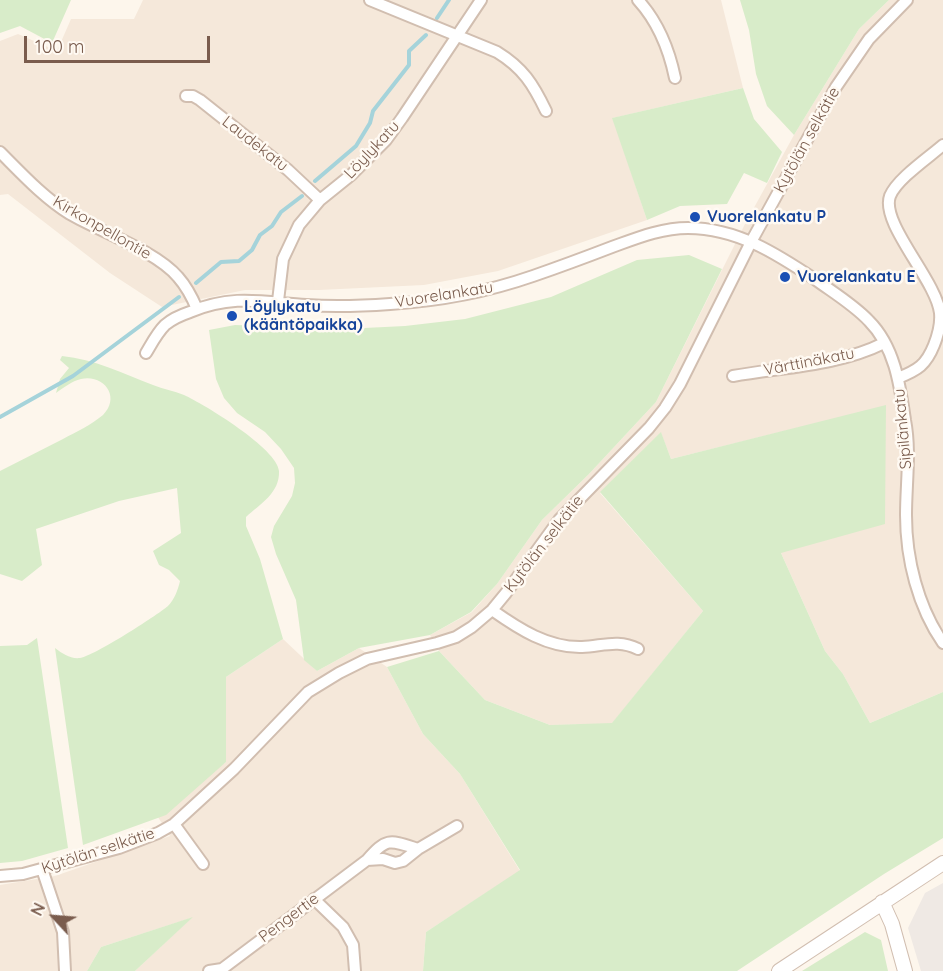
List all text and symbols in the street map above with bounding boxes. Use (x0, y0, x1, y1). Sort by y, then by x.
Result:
scale bar (27, 24, 213, 62)
text: 100 m (35, 35, 84, 58)
street label: Kytölän selkätie (770, 84, 844, 196)
street label: Laudekatu (218, 112, 292, 176)
street label: Löylykatu (340, 117, 404, 183)
street label: Kirkonpellontie (49, 192, 155, 264)
place label: Vuorelankatu P (707, 207, 826, 227)
marker: Vuorelankatu P (688, 210, 702, 224)
place label: Vuorelankatu E (797, 267, 916, 287)
marker: Vuorelankatu E (778, 270, 792, 284)
street label: Vuorelankatu (393, 278, 495, 312)
place label: Löylykatu (kääntöpaikka) (244, 297, 363, 335)
marker: Löylykatu (kääntöpaikka) (225, 309, 239, 323)
street label: Värttinäkatu (762, 344, 856, 380)
street label: Sipilänkatu (890, 388, 916, 470)
street label: Kytölän selkätie (500, 492, 588, 596)
street label: Kytölän selkätie (39, 824, 157, 878)
north arrow (24, 887, 84, 947)
street label: Pengertie (255, 889, 323, 947)
text: N (26, 899, 49, 919)

